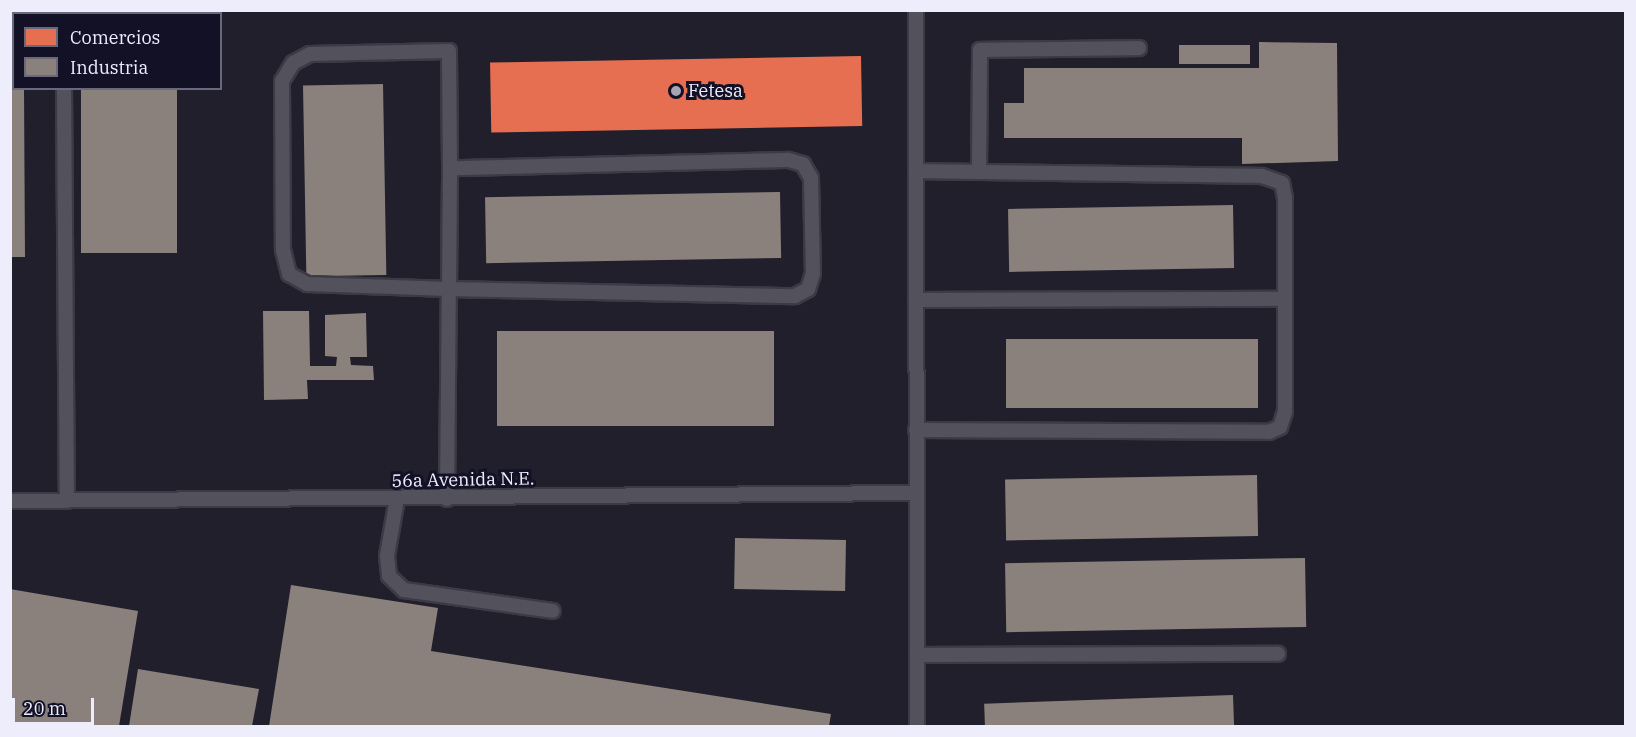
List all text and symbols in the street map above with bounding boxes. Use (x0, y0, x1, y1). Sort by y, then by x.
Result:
legend (12, 12, 222, 90)
text: Comercios (70, 26, 160, 49)
text: Industria (70, 56, 148, 79)
place label: Fetesa (688, 80, 743, 102)
marker: Fetesa (669, 84, 683, 98)
street label: 56a Avenida N.E. (391, 468, 535, 492)
scale bar (15, 686, 98, 724)
text: 20 m (23, 697, 66, 720)

